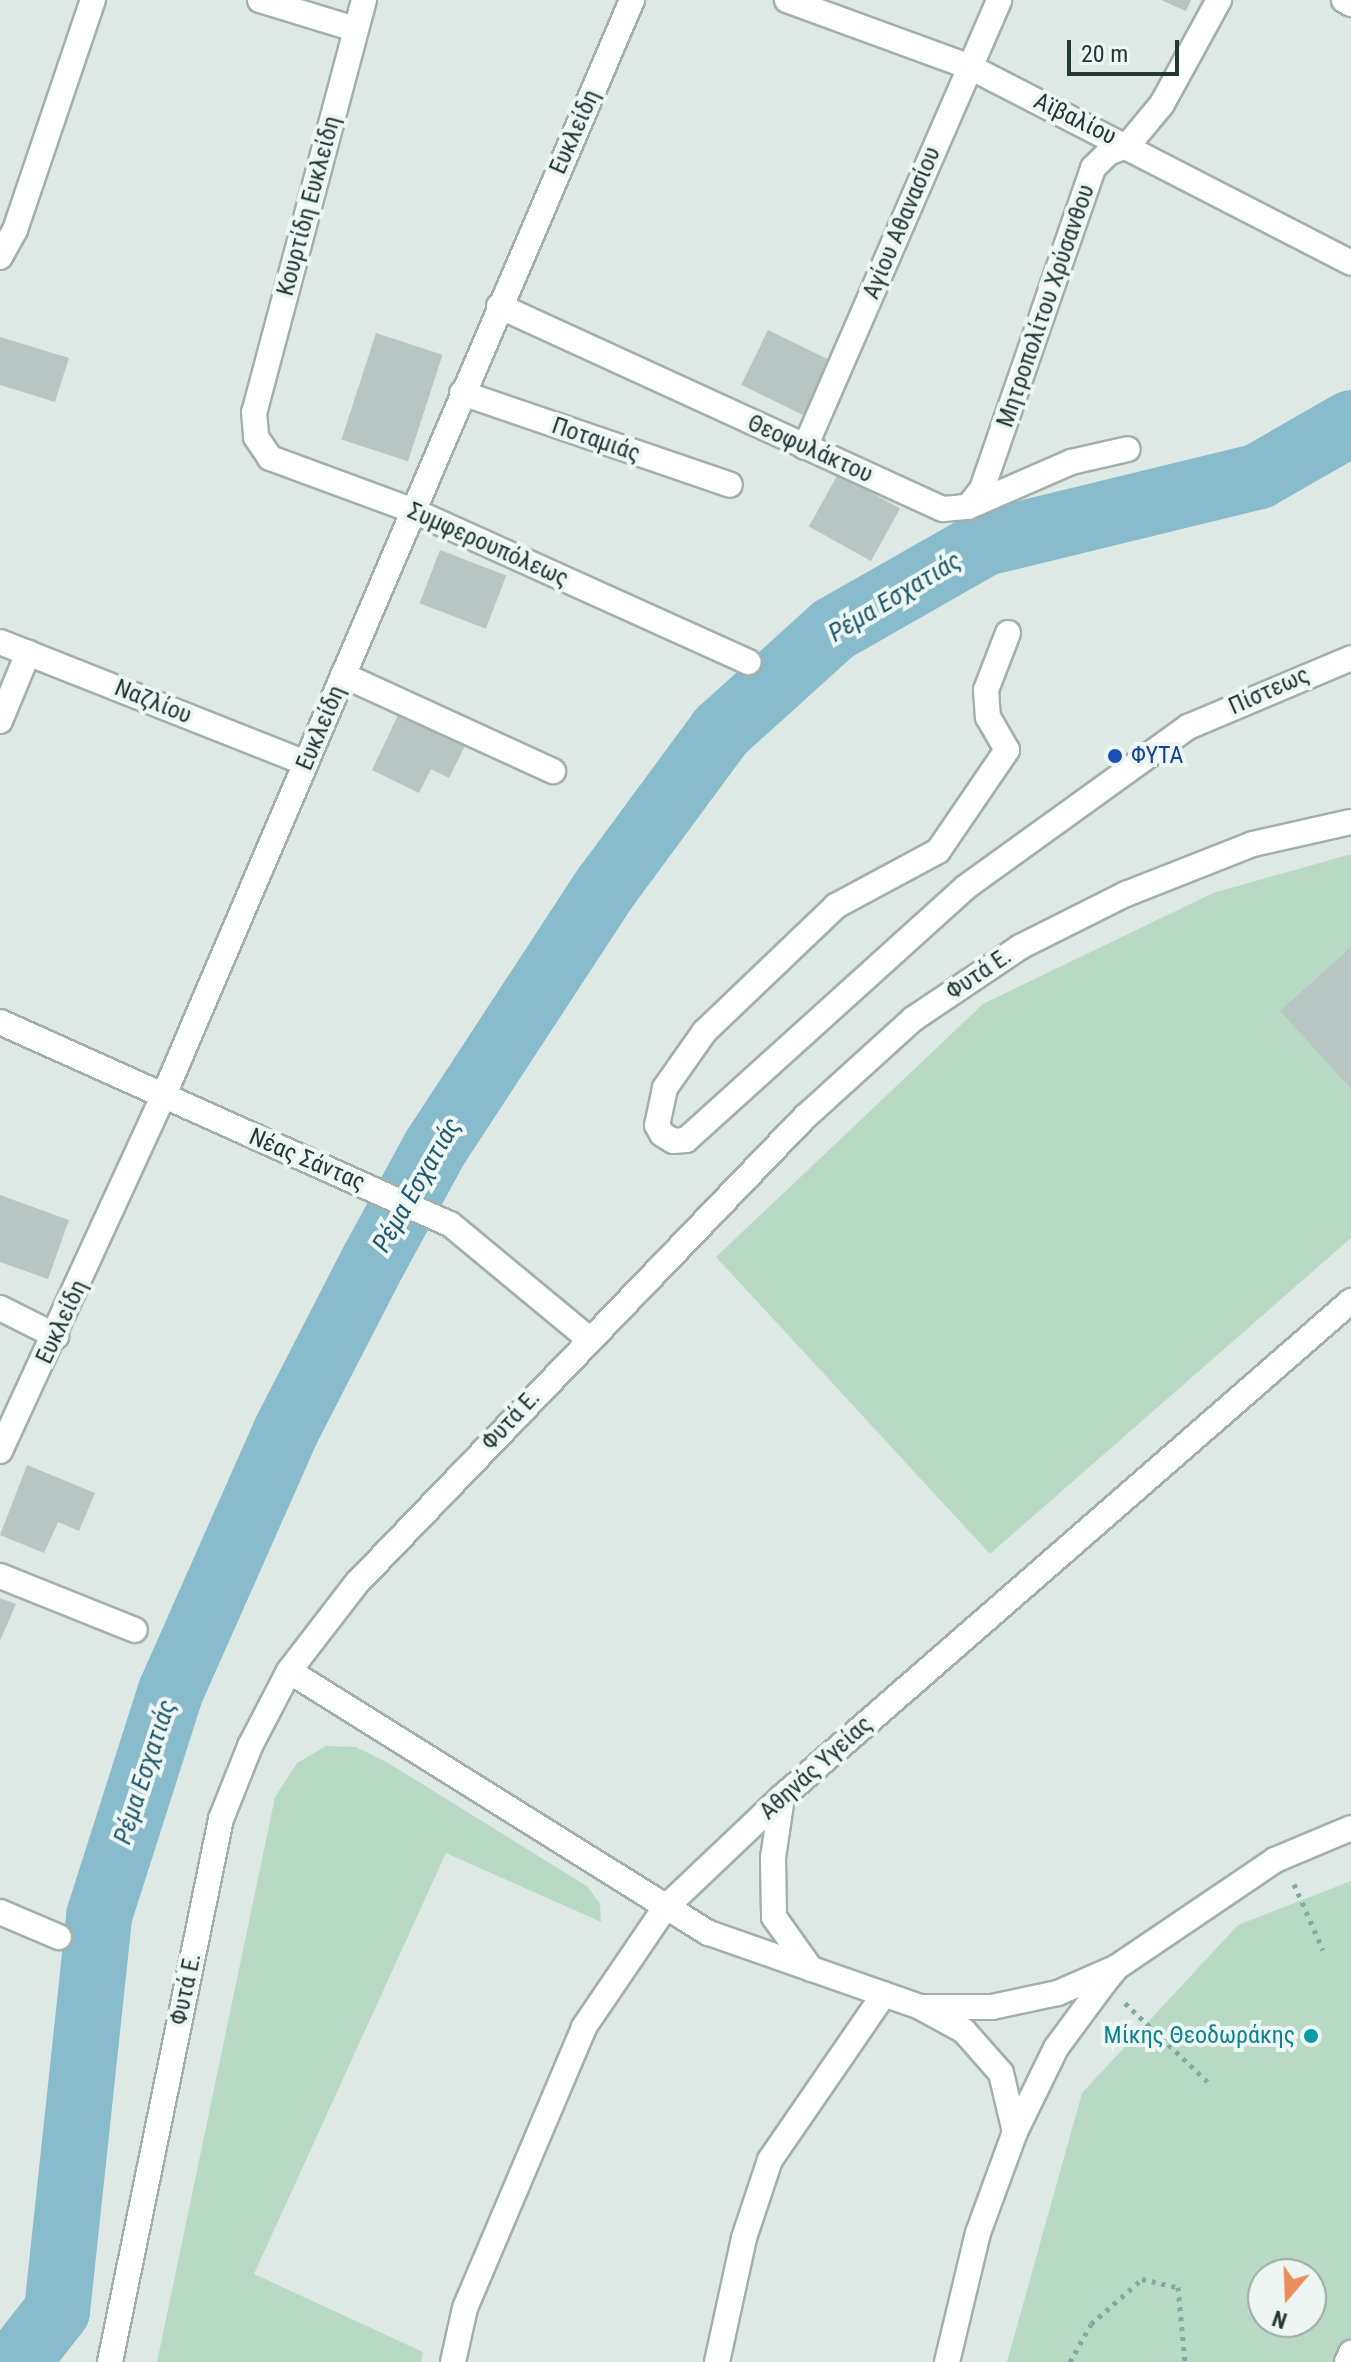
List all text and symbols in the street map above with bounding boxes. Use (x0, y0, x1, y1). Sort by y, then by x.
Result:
scale bar (1071, 24, 1183, 74)
text: 20 m (1081, 40, 1128, 68)
street label: Ευκλείδη (544, 85, 606, 179)
street label: Αϊβαλίου (1029, 87, 1121, 151)
street label: Κουρτίδη Ευκλείδη (271, 113, 347, 299)
street label: Αγίου Αθανασίου (857, 143, 947, 303)
street label: Μητροπολίτου Χρύσανθου (991, 181, 1101, 431)
street label: Θεοφυλάκτου (743, 409, 877, 489)
street label: Ποταμιάς (548, 411, 644, 469)
street label: Συμφερουπόλεως (403, 497, 573, 593)
water label: Ρέμα Εσχατιάς (823, 545, 967, 649)
street label: Πίστεως (1224, 661, 1314, 721)
street label: Ναζλίου (110, 674, 196, 730)
street label: Ευκλείδη (290, 681, 352, 775)
place label: ΦΥΤΑ (1131, 742, 1183, 770)
marker: ΦΥΤΑ (1106, 747, 1124, 765)
street label: Φυτά Ε. (941, 942, 1017, 1006)
water label: Ρέμα Εσχατιάς (366, 1112, 468, 1258)
street label: Νέας Σάντας (245, 1123, 369, 1197)
street label: Ευκλείδη (30, 1276, 94, 1368)
street label: Φυτά Ε. (476, 1384, 546, 1456)
water label: Ρέμα Εσχατιάς (107, 1696, 183, 1848)
street label: Αθηνάς Υγείας (754, 1710, 878, 1826)
street label: Φυτά Ε. (164, 1950, 208, 2028)
place label: Μίκης Θεοδωράκης (1104, 2022, 1295, 2050)
marker: Μίκης Θεοδωράκης (1302, 2027, 1320, 2045)
north arrow (1247, 2258, 1327, 2338)
text: N (1269, 2305, 1290, 2333)

